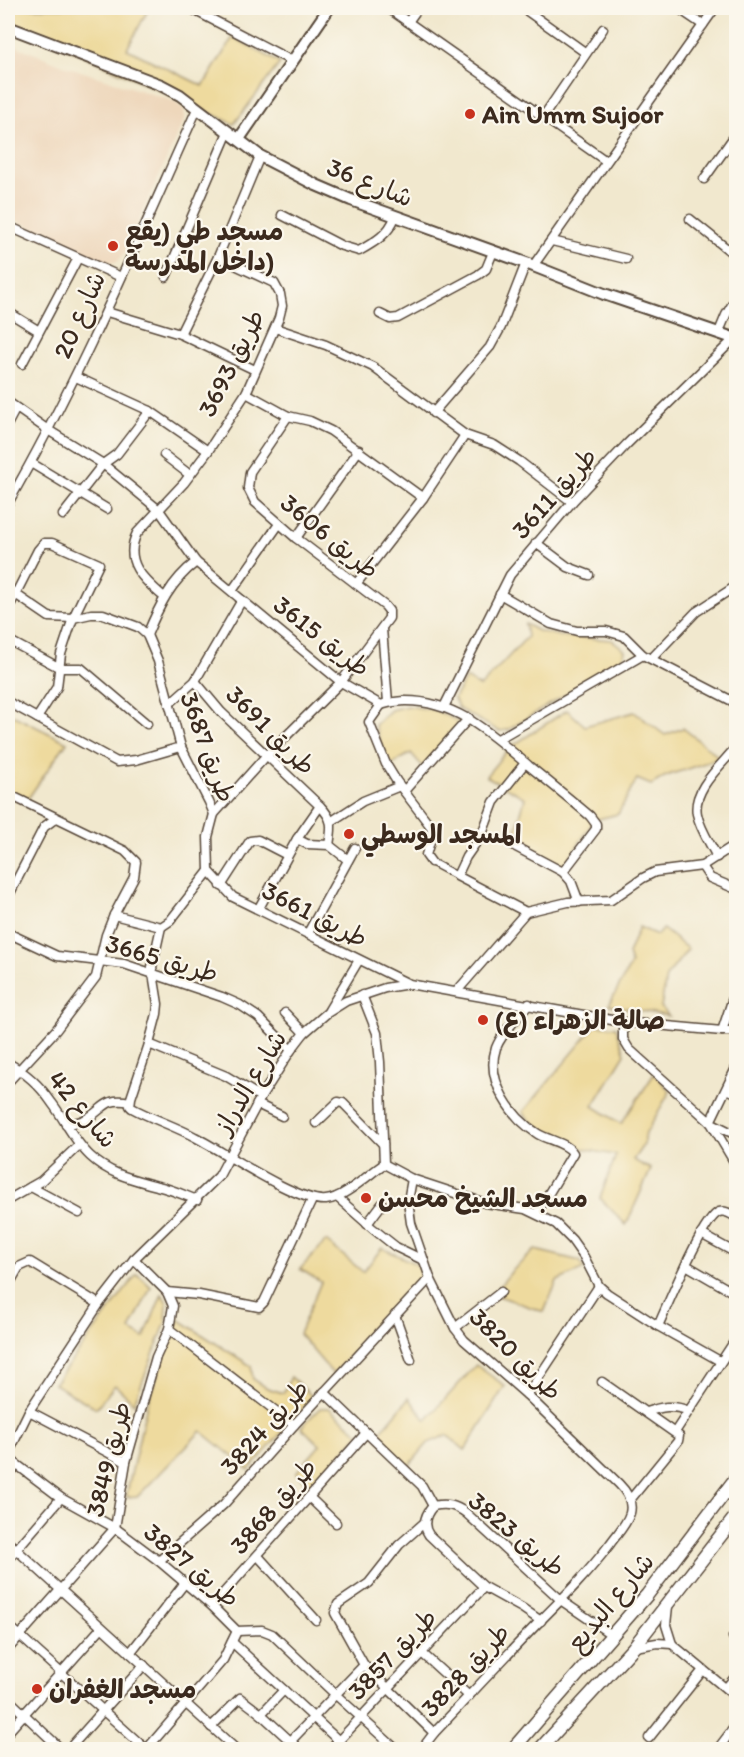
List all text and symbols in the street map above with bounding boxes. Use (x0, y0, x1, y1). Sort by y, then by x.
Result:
place label: Ain Umm Sujoor (481, 98, 665, 130)
marker: Ain Umm Sujoor (463, 107, 477, 121)
street label: شارع 36 (322, 150, 418, 216)
place label: مسجد طي (يقع داخل المدرسة) (125, 215, 283, 277)
marker: مسجد طي (يقع داخل المدرسة) (106, 239, 120, 253)
street label: شارع 20 (46, 267, 114, 364)
street label: طريق 3693 (190, 304, 272, 422)
street label: طريق 3611 (504, 440, 604, 546)
street label: طريق 3606 (274, 486, 386, 586)
street label: طريق 3615 (267, 588, 377, 684)
street label: طريق 3691 (219, 678, 323, 782)
street label: طريق 3687 (173, 687, 243, 807)
place label: المسجد الوسطي (361, 818, 522, 858)
marker: المسجد الوسطي (342, 827, 356, 841)
street label: طريق 3661 (257, 874, 373, 954)
street label: طريق 3665 (102, 927, 222, 989)
place label: (ع) صالة الزهراء (495, 1004, 665, 1038)
marker: (ع) صالة الزهراء (476, 1013, 490, 1027)
street label: شارع الدراز (206, 1024, 295, 1142)
street label: شارع 42 (40, 1064, 125, 1156)
place label: مسجد الشيخ محسن (378, 1182, 588, 1215)
marker: مسجد الشيخ محسن (359, 1191, 373, 1205)
street label: طريق 3820 (463, 1301, 569, 1407)
street label: طريق 3824 (213, 1372, 315, 1482)
street label: طريق 3849 (78, 1398, 138, 1520)
street label: طريق 3868 (223, 1451, 323, 1561)
street label: طريق 3823 (462, 1484, 572, 1584)
street label: طريق 3827 (137, 1516, 247, 1614)
street label: شارع البديع (559, 1546, 663, 1660)
street label: طريق 3857 (340, 1601, 444, 1707)
street label: طريق 3828 (413, 1616, 517, 1724)
place label: مسجد الغفران (49, 1673, 196, 1705)
marker: مسجد الغفران (30, 1682, 44, 1696)

